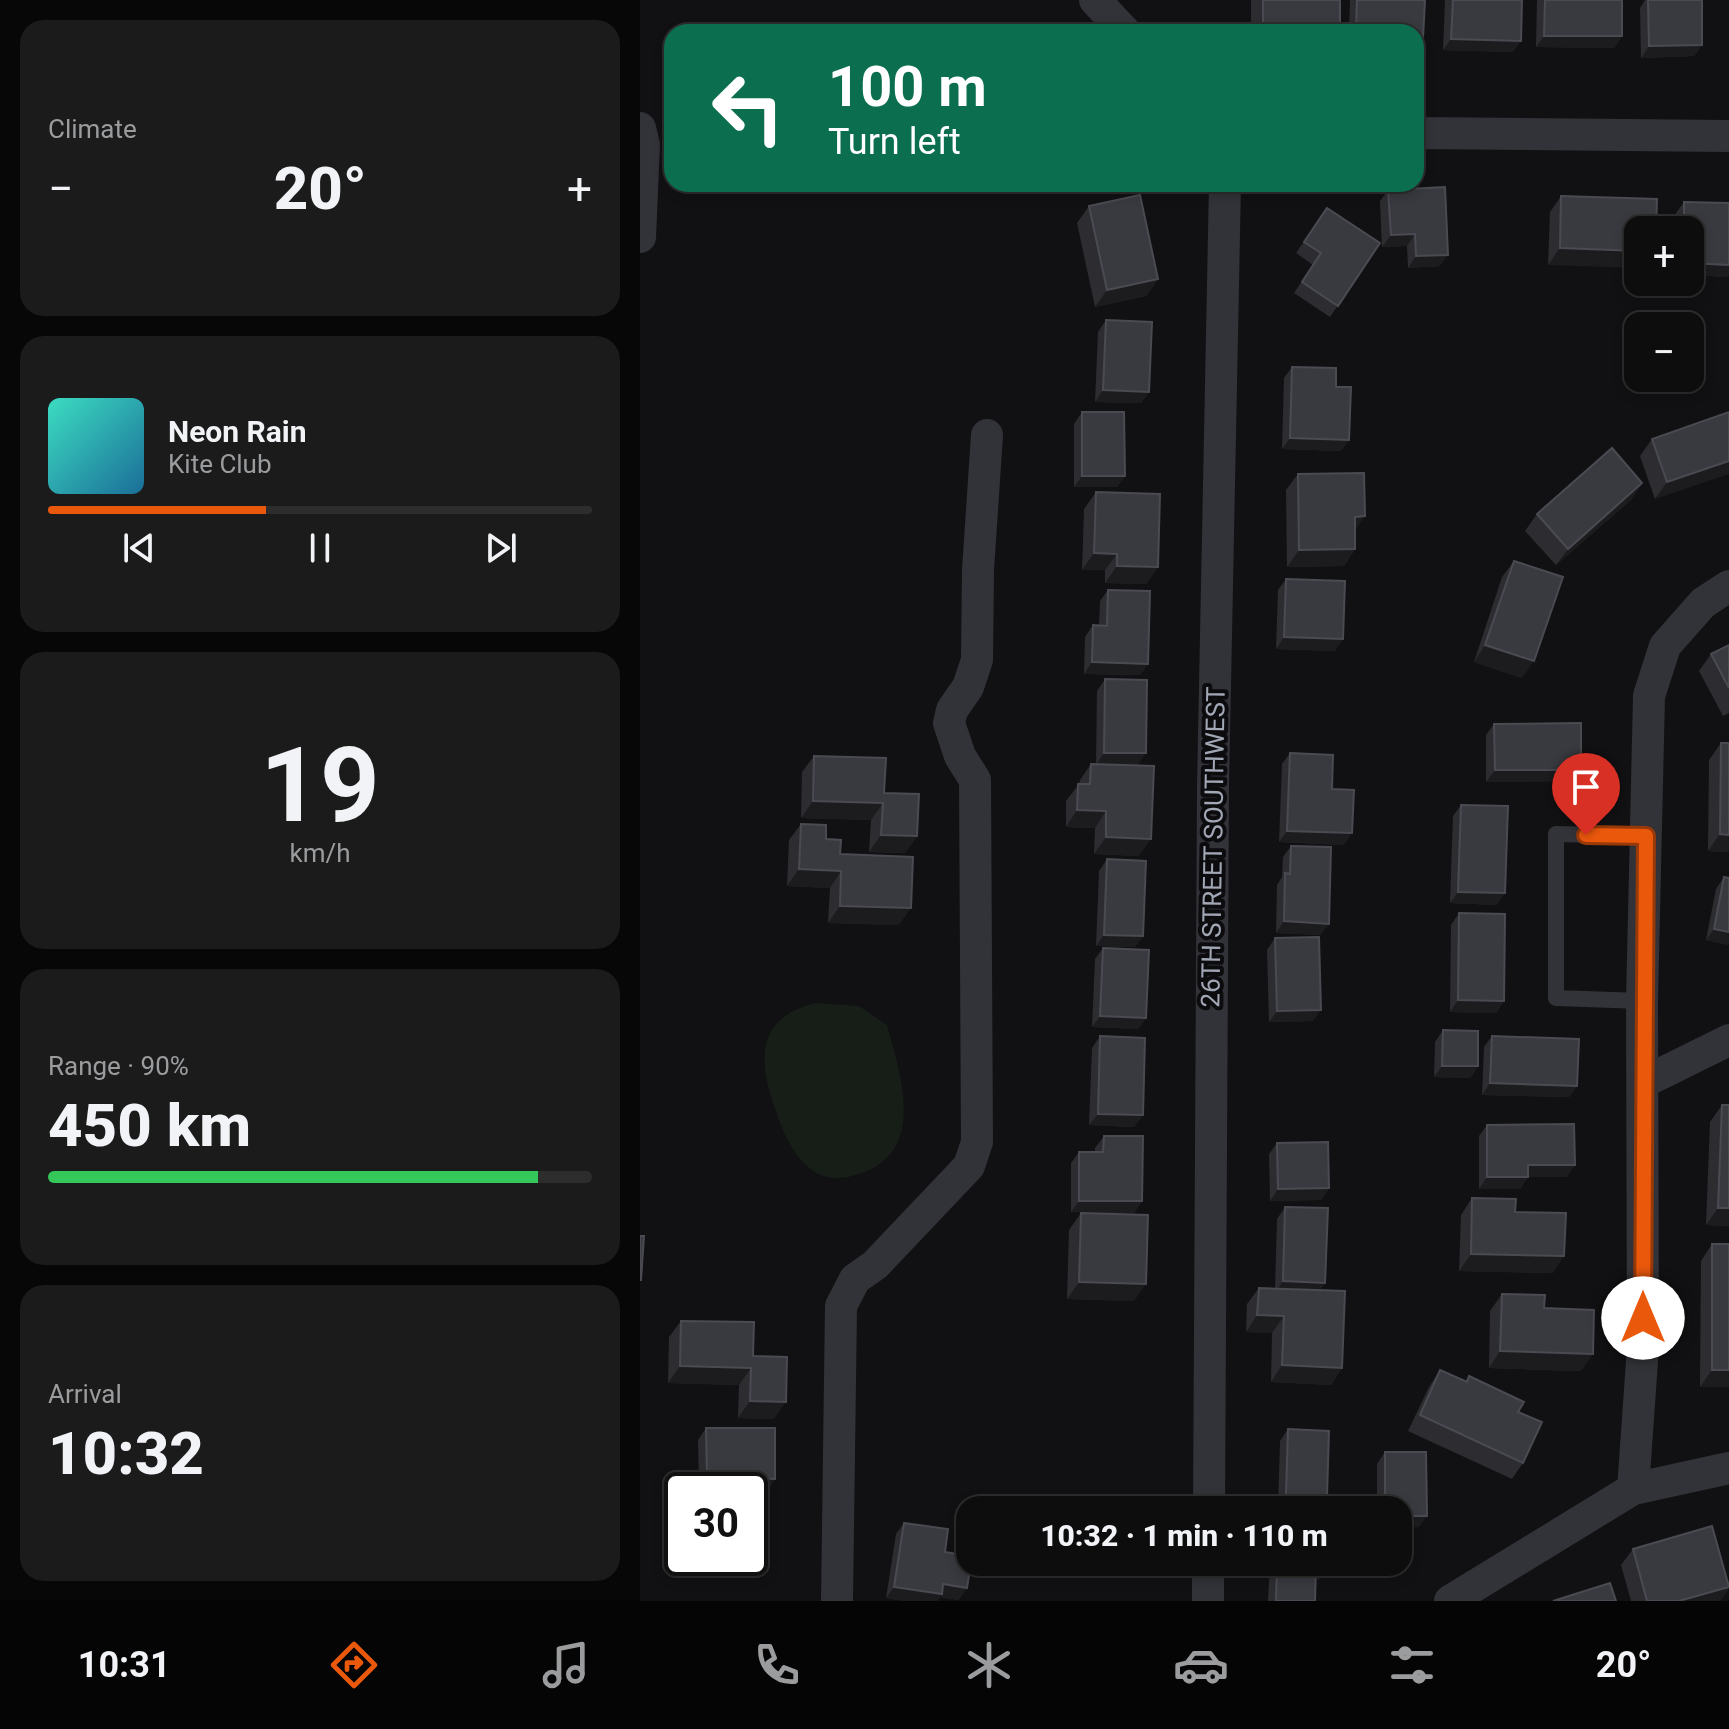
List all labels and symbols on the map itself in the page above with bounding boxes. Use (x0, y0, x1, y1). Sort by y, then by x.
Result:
street label: 26TH STREET SOUTHWEST (1195, 686, 1231, 1008)
pin (1552, 753, 1620, 835)
position arrow (1601, 1276, 1685, 1360)
speed limit sign: 30 (664, 1472, 768, 1576)

